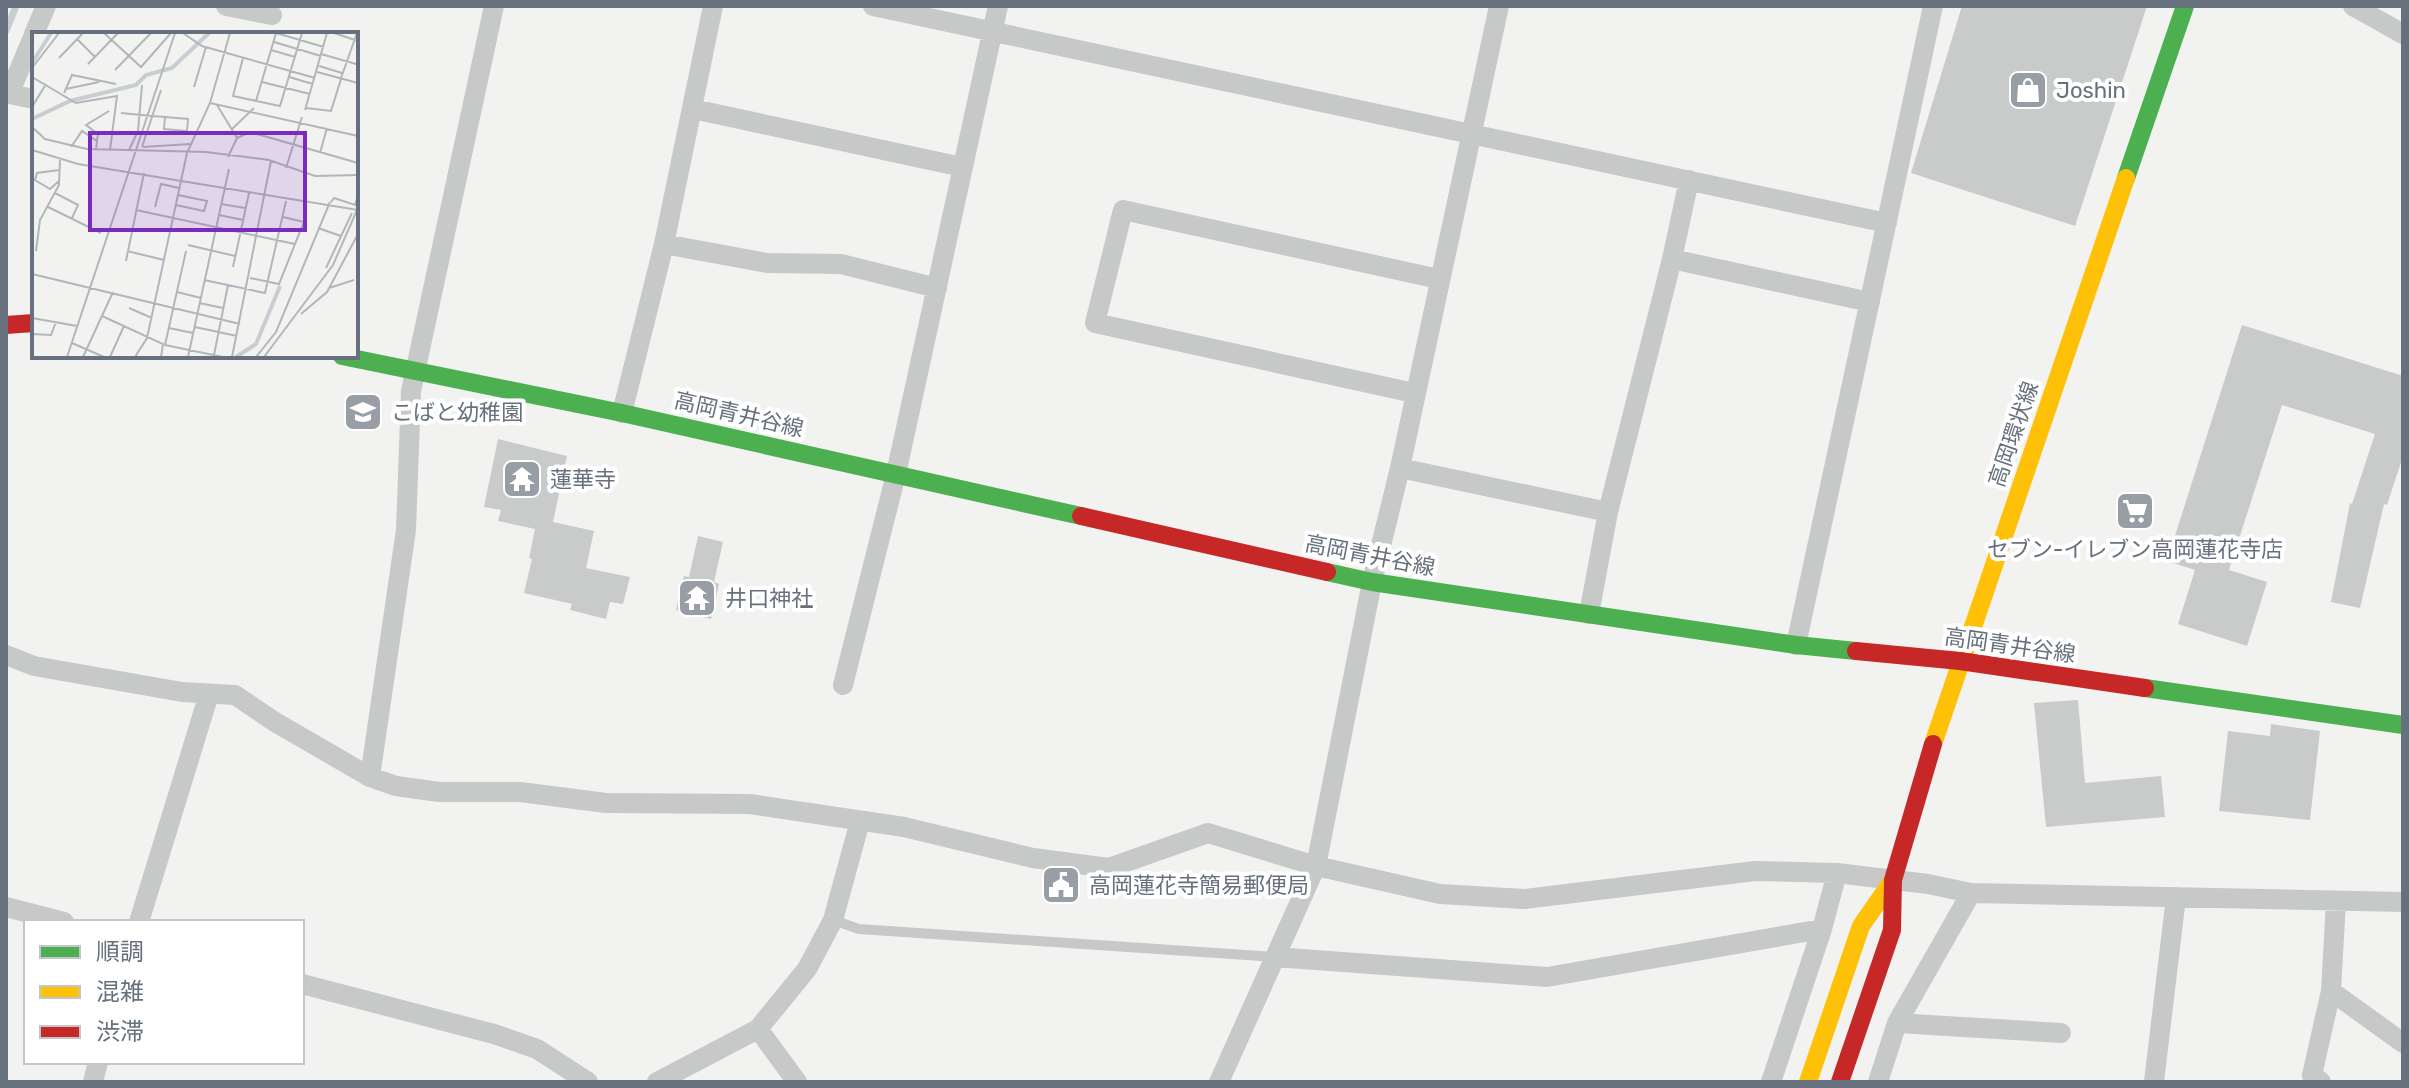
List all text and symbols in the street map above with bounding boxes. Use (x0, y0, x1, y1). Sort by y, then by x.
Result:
inset map (32, 32, 358, 358)
shop icon: Joshin (2007, 69, 2049, 111)
place label: Joshin (2056, 77, 2126, 104)
street label: 高岡環状線 (1983, 378, 2044, 491)
street label: 高岡青井谷線 (672, 386, 806, 442)
school or university icon: こばと幼稚園 (342, 391, 384, 433)
place label: こばと幼稚園 (391, 399, 523, 426)
temple icon: 蓮華寺 (501, 458, 543, 500)
place label: 蓮華寺 (550, 466, 616, 493)
supermarket icon: セブン-イレブン高岡蓮花寺店 (2114, 490, 2156, 532)
street label: 高岡青井谷線 (1303, 530, 1437, 581)
place label: セブン-イレブン高岡蓮花寺店 (1987, 536, 2283, 563)
temple icon: 井口神社 (676, 577, 718, 619)
place label: 井口神社 (725, 585, 813, 612)
street label: 高岡青井谷線 (1943, 623, 2077, 668)
public building icon: 高岡蓮花寺簡易郵便局 (1040, 864, 1082, 906)
place label: 高岡蓮花寺簡易郵便局 (1089, 872, 1309, 899)
legend (24, 920, 304, 1064)
text: 順調 (96, 938, 144, 966)
text: 混雑 (96, 978, 144, 1006)
text: 渋滞 (96, 1018, 144, 1046)

